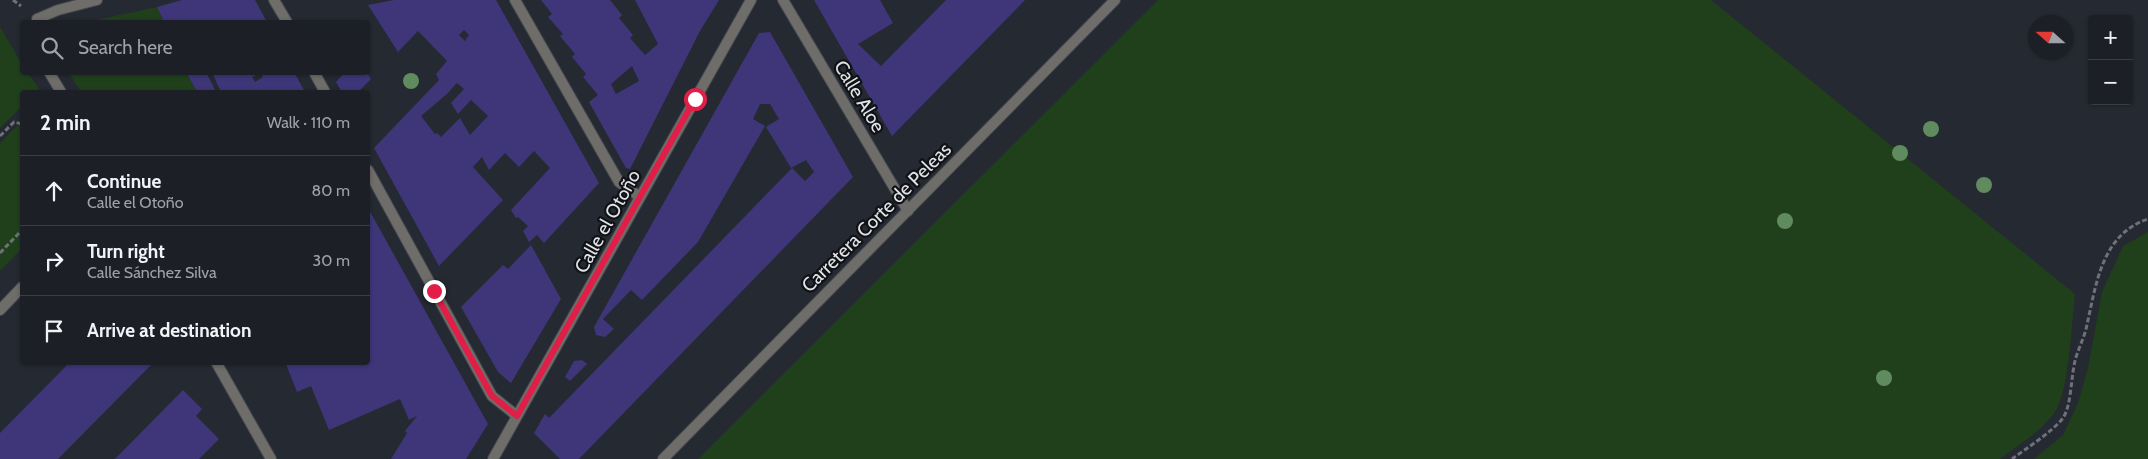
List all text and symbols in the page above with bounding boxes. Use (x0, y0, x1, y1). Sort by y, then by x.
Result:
north arrow (2028, 15, 2073, 60)
map controls (2088, 15, 2133, 105)
button: + (2088, 15, 2133, 60)
search box (20, 20, 370, 75)
icon: search (38, 34, 66, 62)
text: Search here (78, 36, 172, 59)
street label: Calle Aloe (829, 56, 890, 137)
button: − (2088, 60, 2133, 105)
route start (684, 88, 707, 111)
text: 2 min (40, 110, 91, 135)
text: Walk · 110 m (267, 113, 350, 132)
street label: Carretera Corte de Peleas (797, 138, 956, 297)
street label: Calle el Otoño (570, 166, 645, 277)
text: Continue (87, 170, 161, 193)
icon: ahead (40, 177, 68, 205)
text: 80 m (312, 181, 350, 200)
text: Calle el Otoño (87, 193, 184, 212)
text: Turn right (87, 240, 165, 263)
icon: right (40, 247, 68, 275)
text: 30 m (313, 251, 350, 270)
text: Calle Sánchez Silva (87, 263, 217, 282)
route end (423, 280, 446, 303)
icon: arrive (40, 317, 68, 345)
text: Arrive at destination (87, 319, 251, 342)

